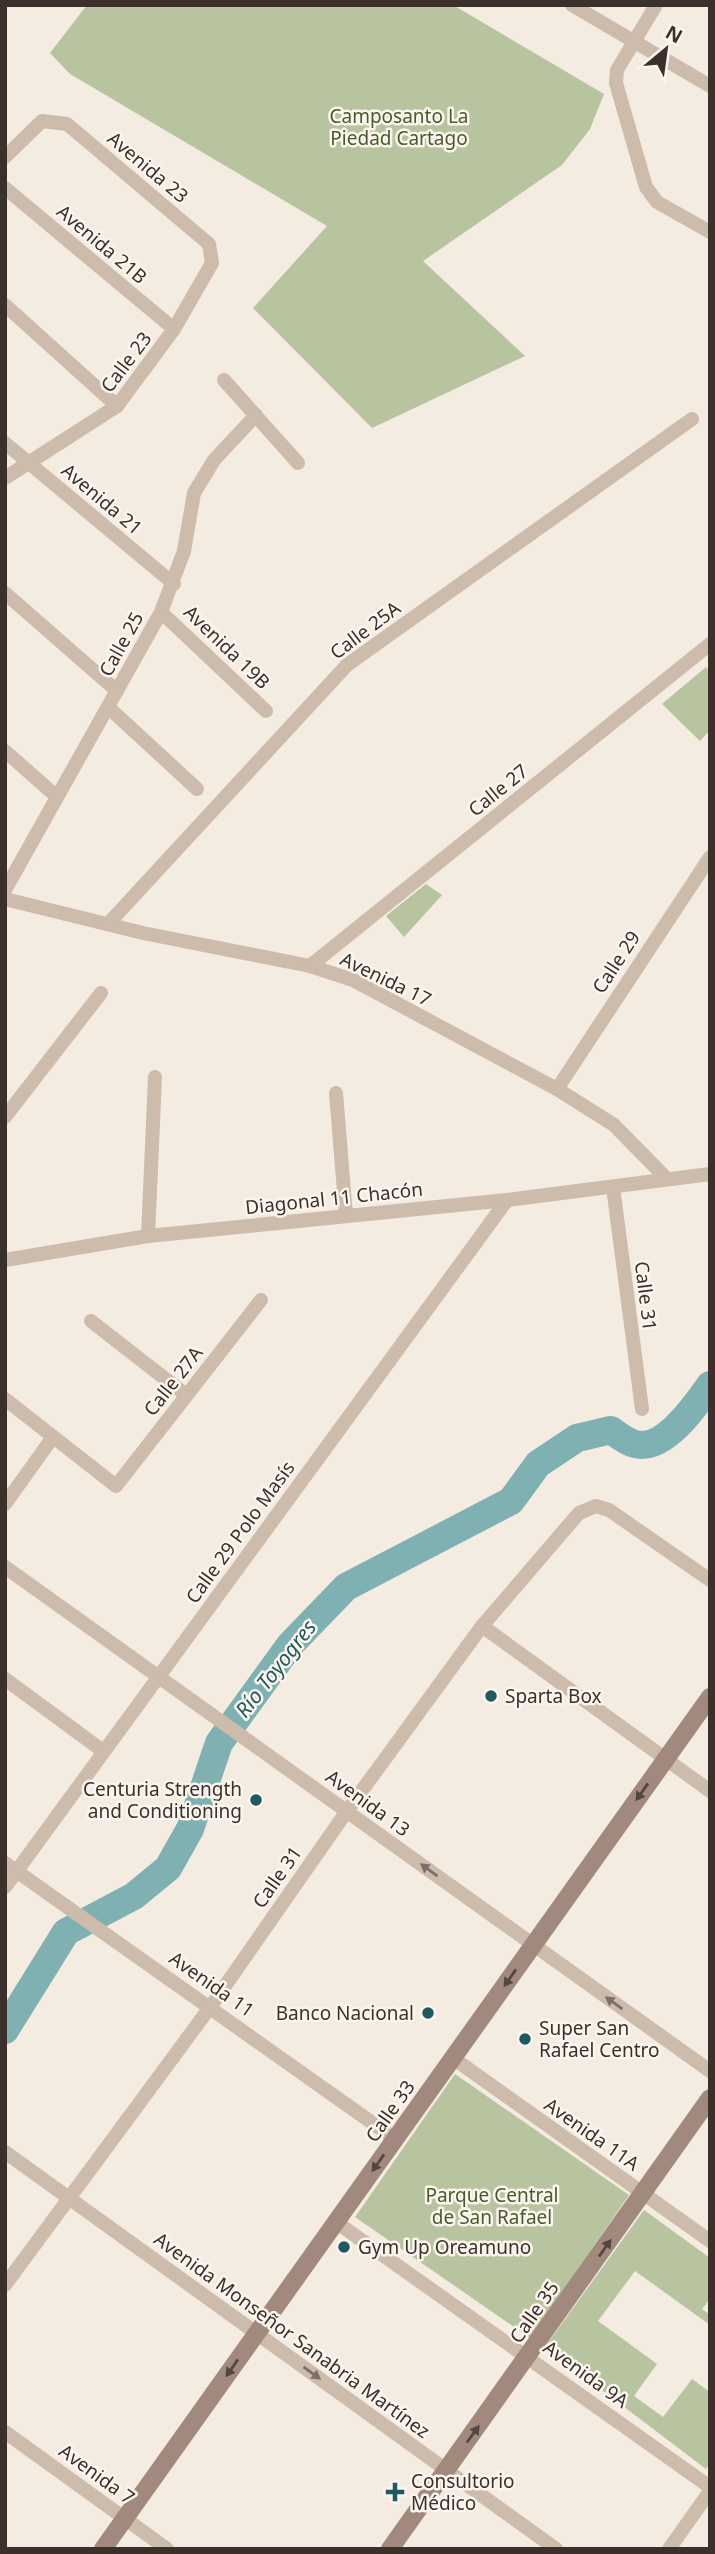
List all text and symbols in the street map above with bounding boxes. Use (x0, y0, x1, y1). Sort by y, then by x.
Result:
north arrow (631, 14, 701, 84)
text: N (661, 19, 687, 49)
park label: Camposanto La Piedad Cartago (329, 103, 469, 151)
street label: Avenida 23 (102, 125, 194, 209)
street label: Avenida 21B (51, 199, 153, 289)
street label: Calle 23 (95, 326, 157, 398)
street label: Avenida 21 (56, 457, 148, 541)
street label: Calle 25A (324, 594, 406, 665)
street label: Avenida 19B (178, 599, 276, 695)
street label: Calle 25 (93, 607, 149, 681)
street label: Calle 27 (463, 758, 533, 822)
street label: Calle 29 (586, 926, 646, 998)
street label: Avenida 17 (336, 946, 436, 1012)
street label: Diagonal 11 Chacón (244, 1176, 424, 1220)
street label: Calle 31 (629, 1260, 663, 1332)
street label: Calle 27A (138, 1340, 209, 1421)
street label: Calle 29 Polo Masís (179, 1456, 301, 1608)
water label: Río Toyogres (228, 1614, 322, 1723)
place label: Sparta Box (505, 1683, 602, 1709)
marker: Sparta Box (483, 1688, 499, 1704)
street label: Avenida 13 (321, 1764, 415, 1842)
place label: Centuria Strength and Conditioning (83, 1776, 242, 1824)
one-way arrow (635, 1783, 649, 1801)
marker: Centuria Strength and Conditioning (248, 1792, 264, 1808)
street label: Calle 31 (246, 1841, 308, 1913)
one-way arrow (420, 1864, 438, 1878)
street label: Avenida 11 (164, 1945, 260, 2023)
one-way arrow (503, 1969, 517, 1987)
one-way arrow (605, 1996, 623, 2010)
place label: Banco Nacional (276, 2000, 414, 2026)
marker: Banco Nacional (420, 2005, 436, 2021)
place label: Super San Rafael Centro (539, 2015, 660, 2063)
marker: Super San Rafael Centro (517, 2031, 533, 2047)
street label: Calle 33 (359, 2075, 421, 2147)
street label: Avenida 11A (539, 2092, 645, 2177)
one-way arrow (371, 2154, 385, 2172)
park label: Parque Central de San Rafael (425, 2182, 559, 2230)
street label: Avenida Monseñor Sanabria Martínez (149, 2226, 435, 2444)
place label: Gym Up Oreamuno (358, 2234, 531, 2260)
marker: Gym Up Oreamuno (336, 2239, 352, 2255)
one-way arrow (597, 2239, 611, 2257)
street label: Calle 35 (503, 2276, 565, 2348)
street label: Avenida 9A (538, 2334, 635, 2414)
one-way arrow (225, 2359, 239, 2377)
one-way arrow (303, 2366, 321, 2380)
one-way arrow (466, 2425, 480, 2443)
street label: Avenida 7 (54, 2438, 140, 2510)
place label: Consultorio Médico (411, 2468, 515, 2516)
marker: Consultorio Médico (385, 2482, 405, 2502)

